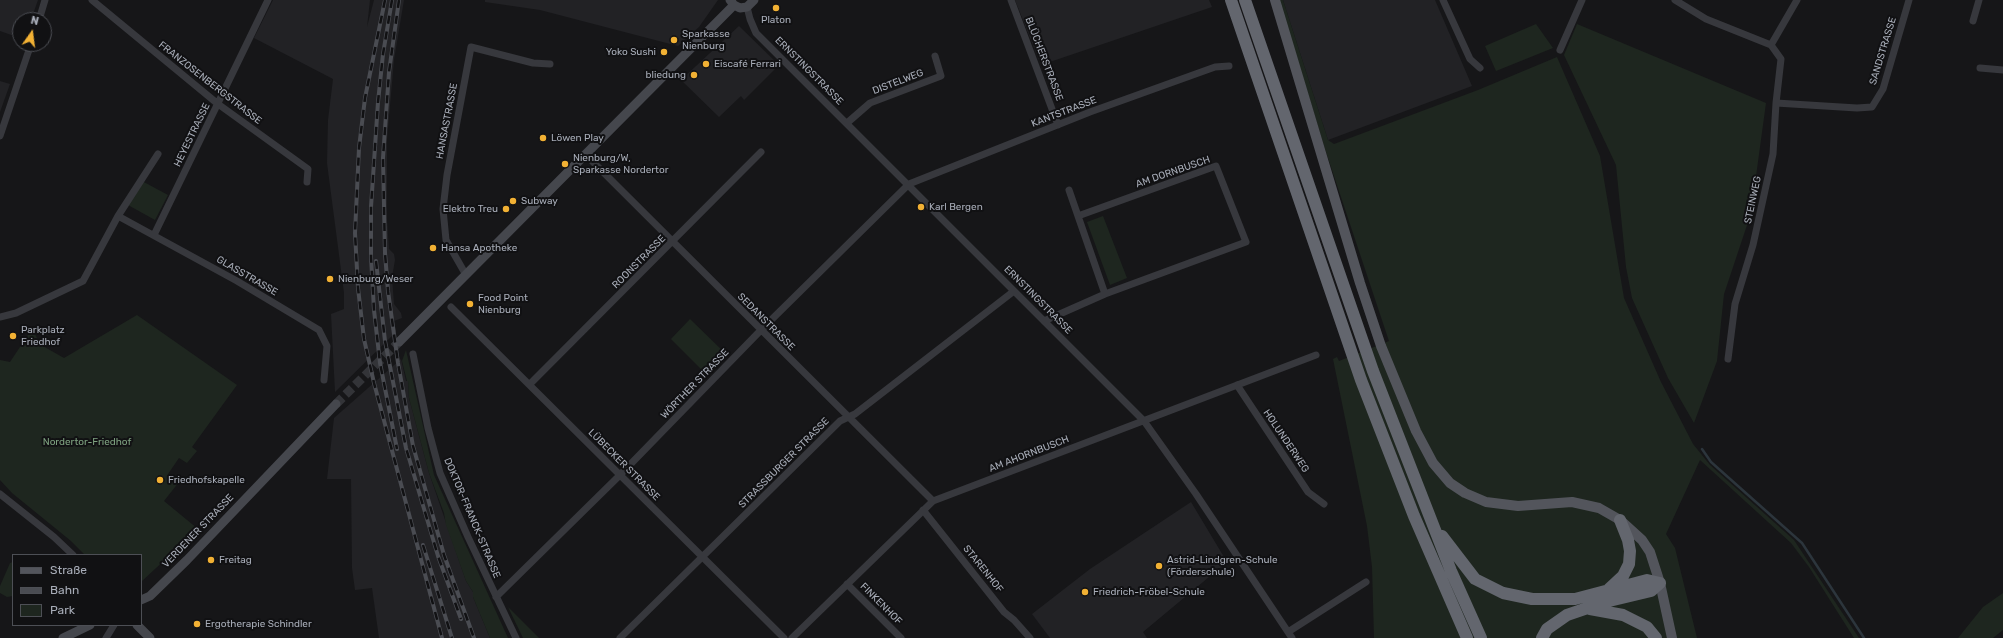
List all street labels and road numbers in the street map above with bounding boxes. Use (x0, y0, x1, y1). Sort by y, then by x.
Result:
street label: BLÜCHERSTRASSE (1022, 15, 1066, 103)
street label: SANDSTRASSE (1867, 16, 1899, 86)
street label: ERNSTINGSTRASSE (772, 34, 846, 108)
street label: FRANZOSENBERGSTRASSE (156, 39, 264, 127)
street label: DISTELWEG (871, 67, 925, 97)
street label: HANSASTRASSE (434, 82, 460, 160)
street label: KANTSTRASSE (1030, 94, 1098, 130)
street label: HEYESTRASSE (171, 101, 213, 169)
street label: AM DORNBUSCH (1134, 154, 1212, 190)
street label: STEINWEG (1742, 175, 1764, 225)
street label: ROONSTRASSE (610, 233, 668, 291)
street label: GLASSTRASSE (214, 254, 280, 298)
street label: ERNSTINGSTRASSE (1001, 263, 1075, 337)
street label: SEDANSTRASSE (735, 291, 797, 353)
street label: WÖRTHER STRASSE (658, 346, 732, 422)
street label: HOLUNDERWEG (1260, 407, 1312, 475)
street label: STRASSBURGER STRASSE (736, 415, 832, 511)
street label: LÜBECKER STRASSE (586, 427, 662, 503)
street label: AM AHORNBUSCH (987, 433, 1071, 475)
street label: DOKTOR-FRANCK-STRASSE (441, 456, 503, 580)
street label: VERDENER STRASSE (160, 492, 236, 570)
street label: STARENHOF (960, 543, 1006, 595)
street label: FINKENHOF (858, 581, 904, 627)

